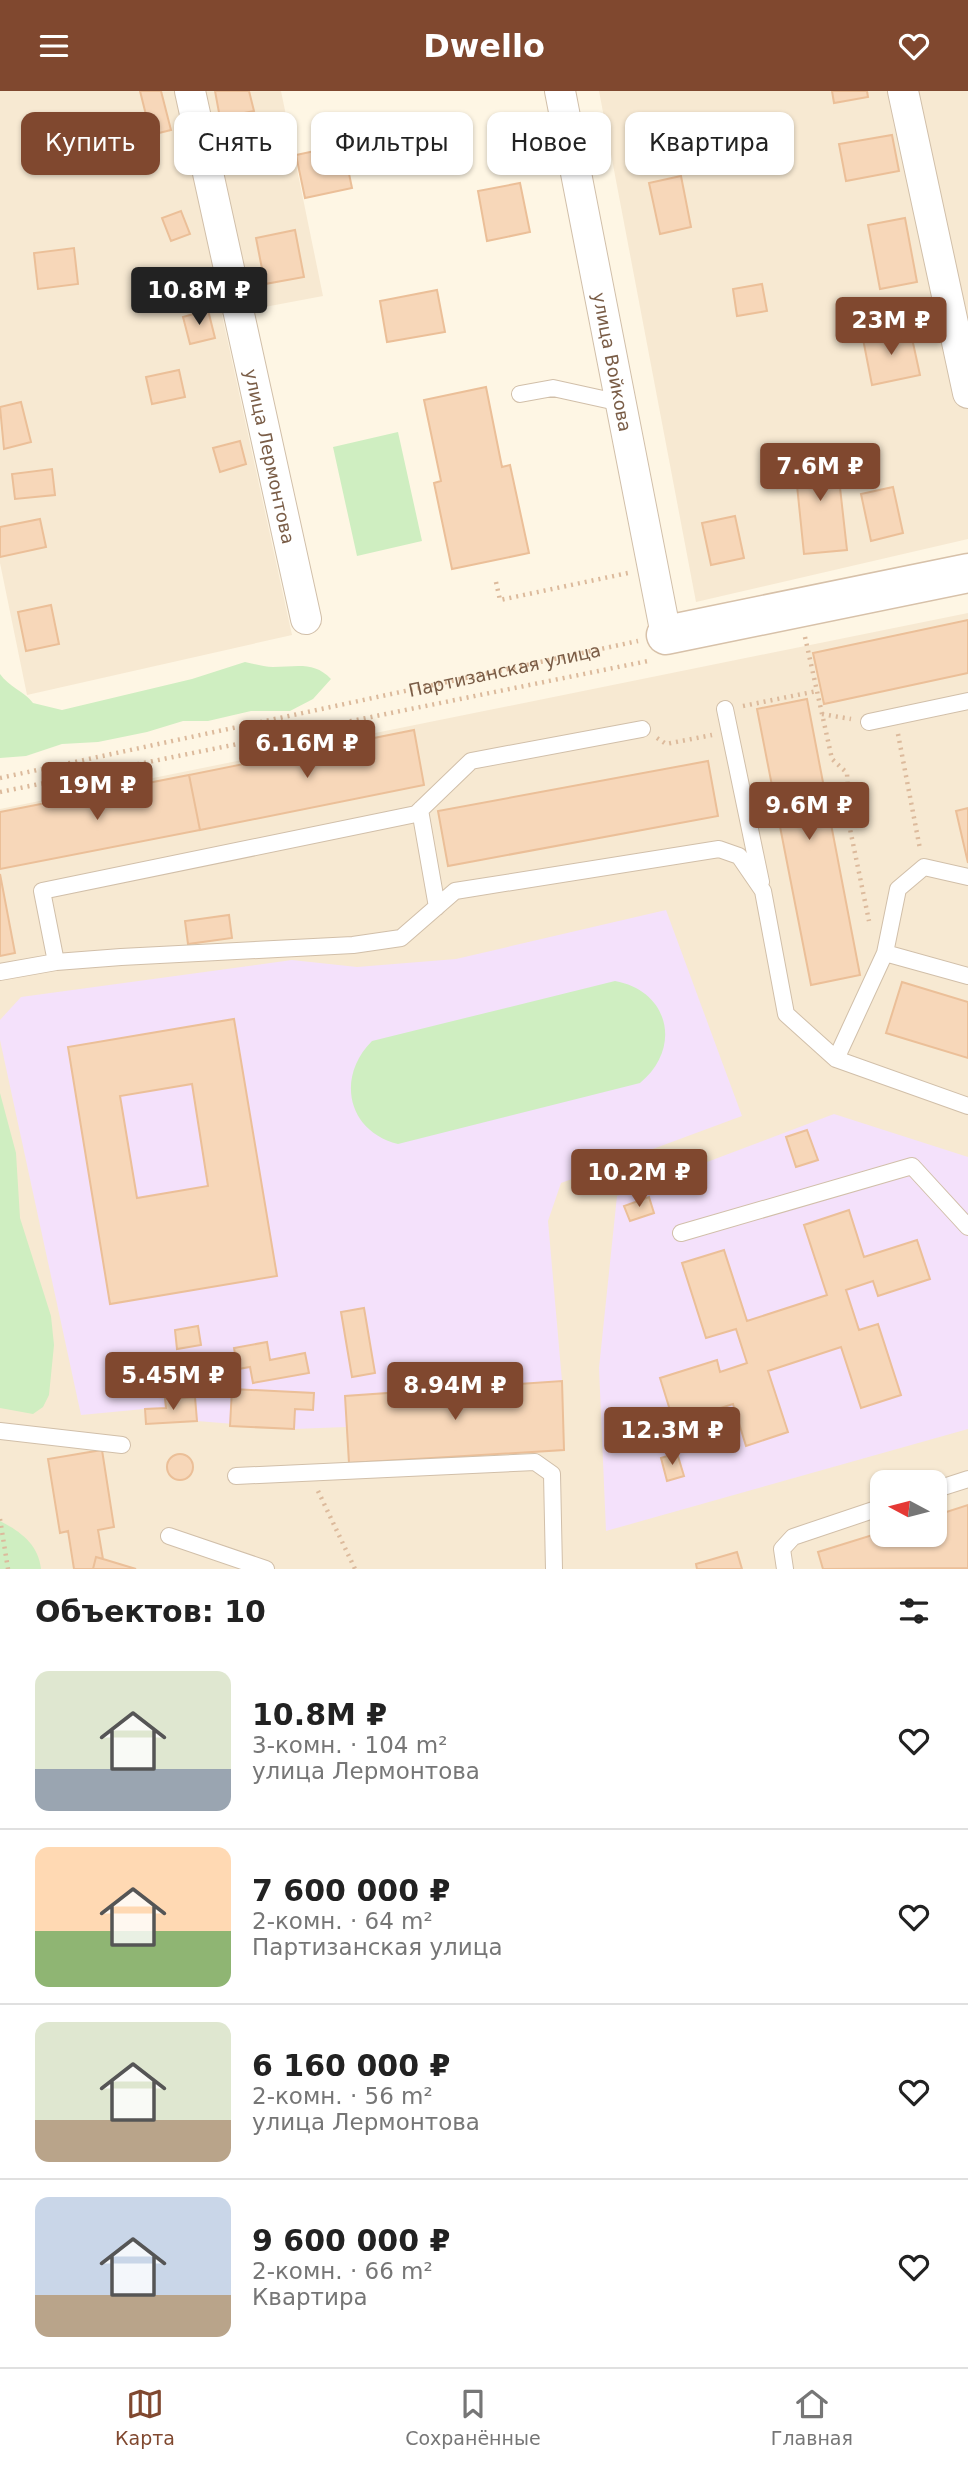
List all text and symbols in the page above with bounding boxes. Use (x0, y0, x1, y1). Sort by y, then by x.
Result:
icon: menu (35, 27, 73, 65)
text: Dwello (423, 27, 545, 65)
icon: heart (895, 27, 933, 65)
chip: Купить (21, 112, 160, 175)
chip: Снять (174, 112, 297, 175)
chip: Фильтры (311, 112, 473, 175)
chip: Новое (487, 112, 611, 175)
chip: Квартира (625, 112, 794, 175)
pin: 10.8M ₽ (134, 267, 264, 327)
text: 10.8M ₽ (147, 277, 251, 303)
street label: улица Войкова (589, 290, 637, 433)
pin: 23M ₽ (842, 297, 940, 357)
text: 23M ₽ (852, 307, 930, 333)
street label: улица Лермонтова (241, 367, 300, 546)
pin: 7.6M ₽ (763, 443, 877, 503)
text: 7.6M ₽ (776, 453, 864, 479)
street label: Партизанская улица (406, 639, 603, 701)
pin: 6.16M ₽ (242, 721, 372, 780)
text: 6.16M ₽ (255, 730, 359, 756)
pin: 19M ₽ (48, 763, 146, 822)
text: 19M ₽ (58, 772, 136, 798)
pin: 9.6M ₽ (752, 783, 866, 842)
text: 9.6M ₽ (765, 792, 853, 818)
pin: 10.2M ₽ (574, 1149, 704, 1209)
text: 10.2M ₽ (587, 1159, 691, 1185)
pin: 5.45M ₽ (108, 1353, 238, 1412)
text: 5.45M ₽ (121, 1362, 225, 1388)
pin: 8.94M ₽ (390, 1363, 520, 1422)
text: 8.94M ₽ (403, 1372, 507, 1398)
pin: 12.3M ₽ (607, 1407, 737, 1467)
text: 12.3M ₽ (620, 1417, 724, 1443)
north arrow (870, 1470, 947, 1547)
map controls (870, 1470, 947, 1547)
icon: filters (895, 1592, 933, 1630)
text: Объектов: 10 (35, 1594, 266, 1629)
text: 10.8M ₽ (252, 1697, 387, 1732)
icon: home (91, 1699, 175, 1783)
icon: heart (895, 1722, 933, 1760)
text: 3-комн. · 104 m² (252, 1732, 447, 1758)
text: улица Лермонтова (252, 1758, 480, 1784)
text: 7 600 000 ₽ (252, 1873, 450, 1908)
icon: home (91, 1875, 175, 1959)
icon: heart (895, 1898, 933, 1936)
text: 2-комн. · 64 m² (252, 1908, 433, 1934)
text: Партизанская улица (252, 1934, 502, 1960)
text: 6 160 000 ₽ (252, 2048, 450, 2083)
icon: home (91, 2050, 175, 2134)
icon: heart (895, 2073, 933, 2111)
text: 2-комн. · 56 m² (252, 2083, 433, 2109)
text: улица Лермонтова (252, 2109, 480, 2135)
text: 9 600 000 ₽ (252, 2223, 450, 2258)
icon: home (91, 2225, 175, 2309)
icon: heart (895, 2248, 933, 2286)
text: 2-комн. · 66 m² (252, 2258, 433, 2284)
text: Квартира (252, 2284, 368, 2310)
tab: Карта (115, 2385, 175, 2449)
tab: Сохранённые (405, 2385, 541, 2449)
tab: Главная (771, 2385, 853, 2449)

